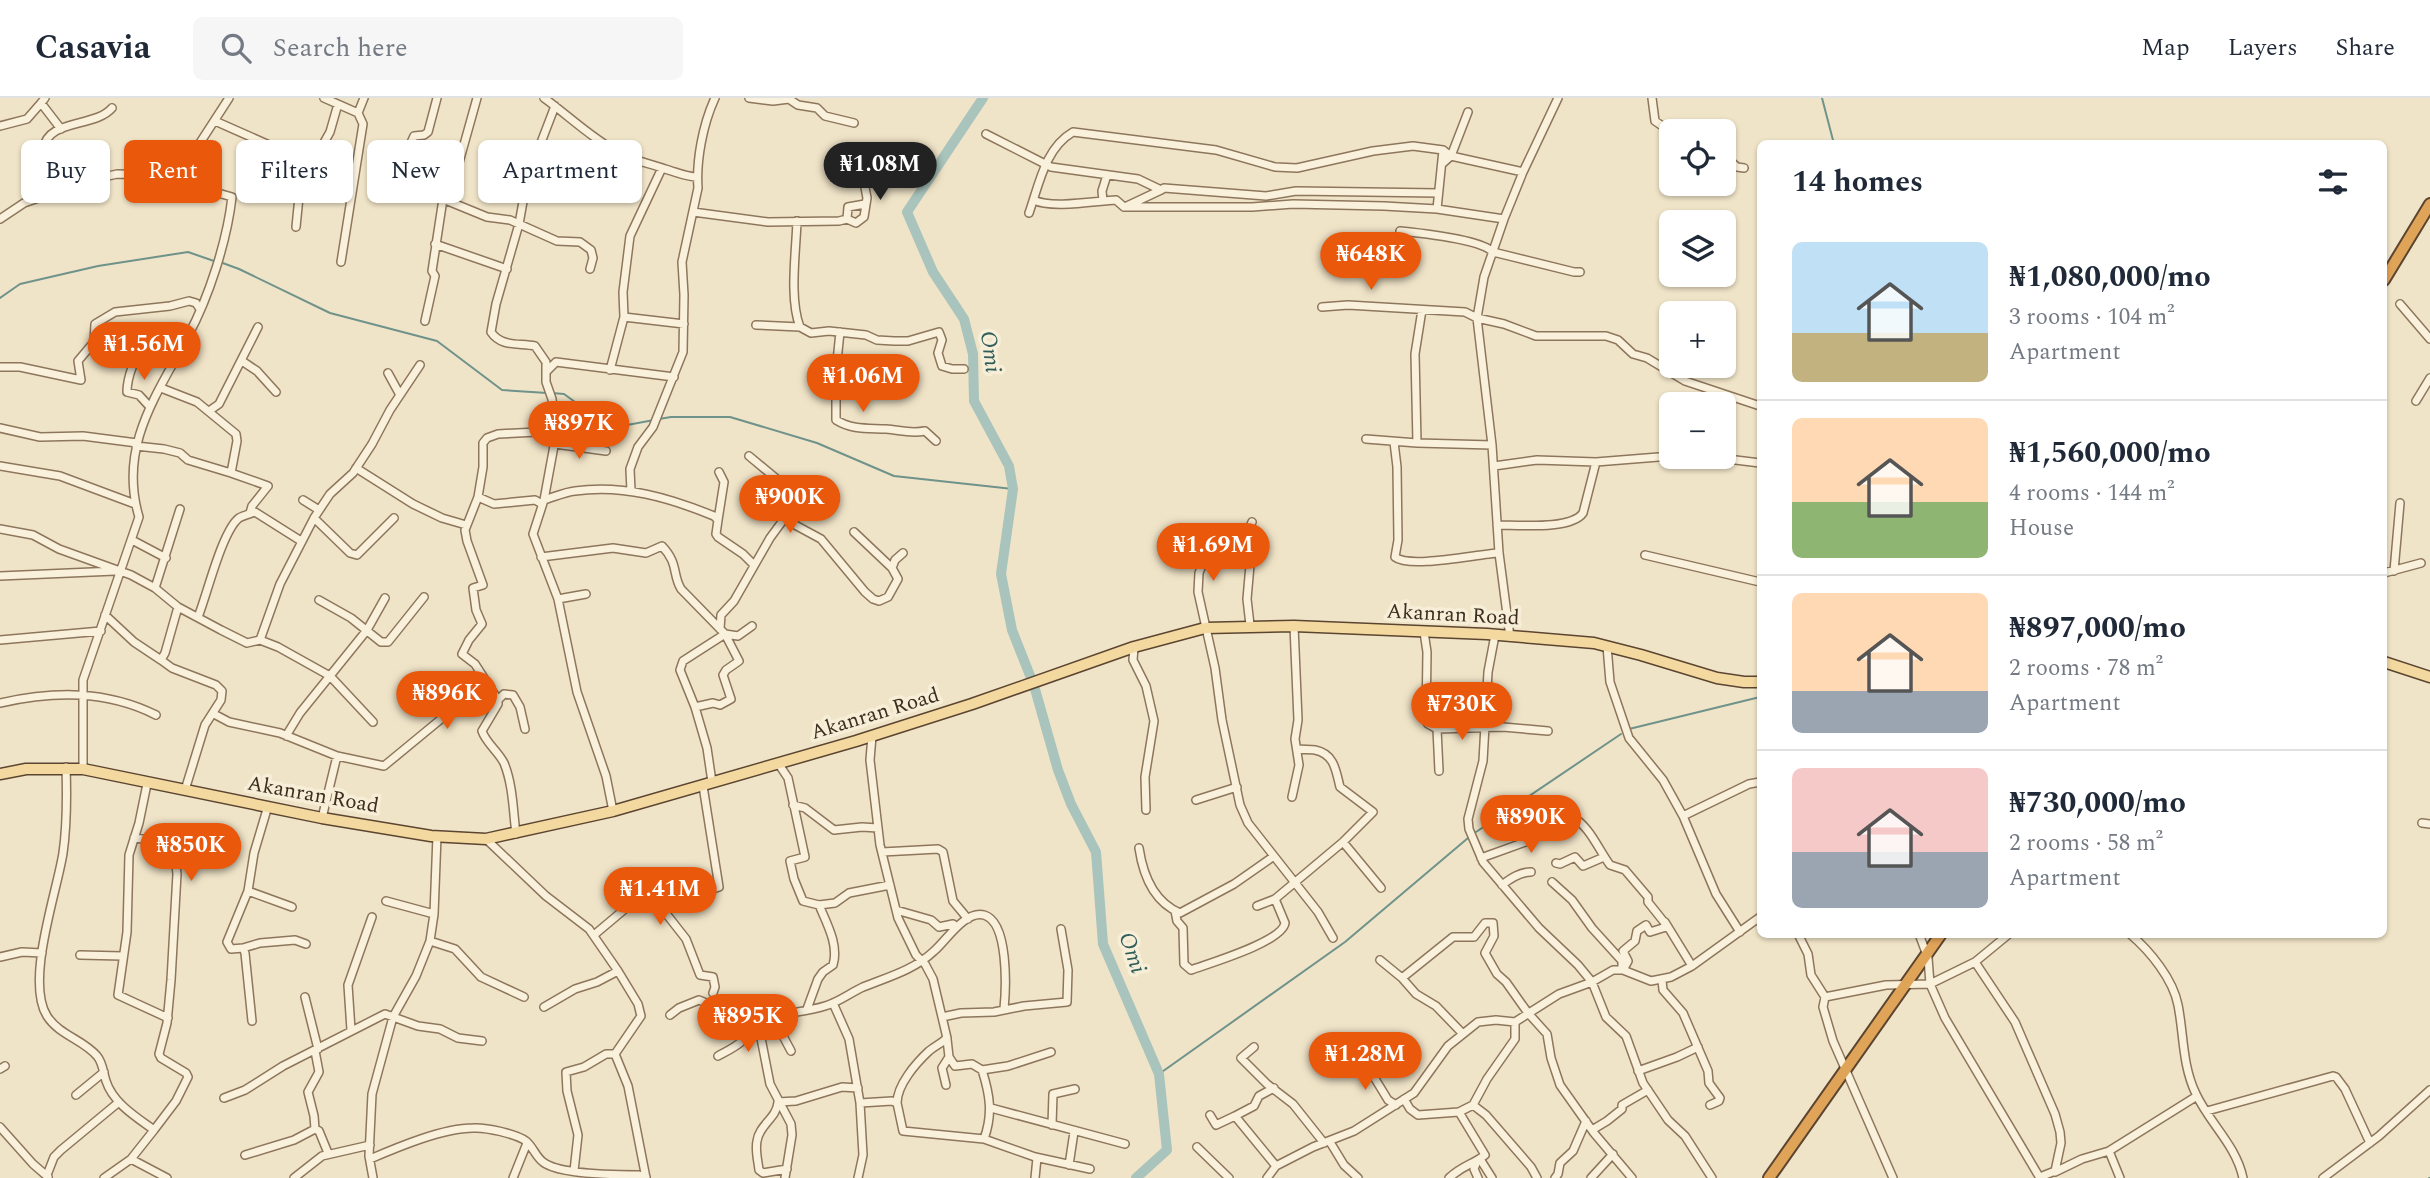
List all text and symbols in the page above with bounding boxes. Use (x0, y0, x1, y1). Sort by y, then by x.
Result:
search box (193, 17, 683, 80)
text: Casavia (35, 23, 151, 73)
text: Search here (273, 28, 408, 68)
icon: search (217, 29, 255, 67)
text: Map (2141, 30, 2190, 66)
text: Layers (2228, 30, 2298, 66)
text: Share (2336, 30, 2395, 66)
map controls (1659, 119, 1736, 469)
button: locate (1659, 119, 1736, 196)
chip: Buy (21, 140, 110, 203)
chip: Rent (124, 140, 222, 203)
chip: Filters (236, 140, 353, 203)
chip: New (367, 140, 464, 203)
chip: Apartment (478, 140, 642, 203)
pin: ₦1.08M (823, 142, 937, 202)
text: ₦1.08M (840, 147, 920, 182)
text: 14 homes (1792, 159, 1923, 205)
icon: filters (2314, 163, 2352, 201)
button: layers (1659, 210, 1736, 287)
pin: ₦648K (1322, 232, 1420, 292)
text: ₦648K (1336, 237, 1406, 272)
text: ₦1,080,000/mo (2009, 254, 2211, 300)
icon: home (1848, 270, 1932, 354)
text: 3 rooms · 104 m² (2009, 300, 2175, 335)
button: + (1659, 301, 1736, 378)
pin: ₦1.56M (87, 322, 201, 382)
text: ₦1.56M (104, 327, 184, 362)
water label: Omi (970, 329, 1010, 375)
text: Apartment (2009, 335, 2121, 370)
pin: ₦1.06M (806, 354, 920, 414)
text: ₦1.06M (823, 359, 903, 394)
button: − (1659, 392, 1736, 469)
pin: ₦897K (530, 402, 628, 461)
text: ₦897K (544, 406, 614, 441)
text: ₦1,560,000/mo (2009, 430, 2211, 476)
icon: home (1848, 446, 1932, 530)
pin: ₦900K (741, 476, 839, 535)
text: 4 rooms · 144 m² (2009, 476, 2175, 511)
text: ₦900K (755, 480, 825, 515)
text: House (2009, 511, 2074, 546)
pin: ₦1.69M (1156, 524, 1270, 583)
text: ₦1.69M (1173, 528, 1253, 563)
street label: Akanran Road (1386, 596, 1520, 634)
text: ₦897,000/mo (2009, 605, 2186, 651)
icon: home (1848, 621, 1932, 705)
text: 2 rooms · 78 m² (2009, 651, 2163, 686)
pin: ₦896K (398, 672, 496, 731)
text: ₦896K (412, 676, 482, 711)
street label: Akanran Road (807, 679, 943, 749)
pin: ₦730K (1413, 682, 1511, 742)
text: Apartment (2009, 686, 2121, 721)
text: ₦730K (1427, 687, 1497, 722)
street label: Akanran Road (245, 768, 381, 822)
text: ₦730,000/mo (2009, 780, 2186, 826)
pin: ₦890K (1482, 796, 1580, 855)
icon: home (1848, 796, 1932, 880)
text: ₦890K (1496, 800, 1566, 835)
pin: ₦850K (142, 824, 240, 883)
text: 2 rooms · 58 m² (2009, 826, 2163, 861)
text: ₦850K (156, 828, 226, 863)
text: Apartment (2009, 861, 2121, 896)
pin: ₦1.41M (603, 868, 717, 927)
text: ₦1.41M (620, 872, 700, 907)
water label: Omi (1109, 927, 1155, 979)
pin: ₦895K (699, 995, 797, 1054)
text: ₦895K (713, 999, 783, 1034)
pin: ₦1.28M (1308, 1032, 1422, 1092)
text: ₦1.28M (1325, 1037, 1405, 1072)

